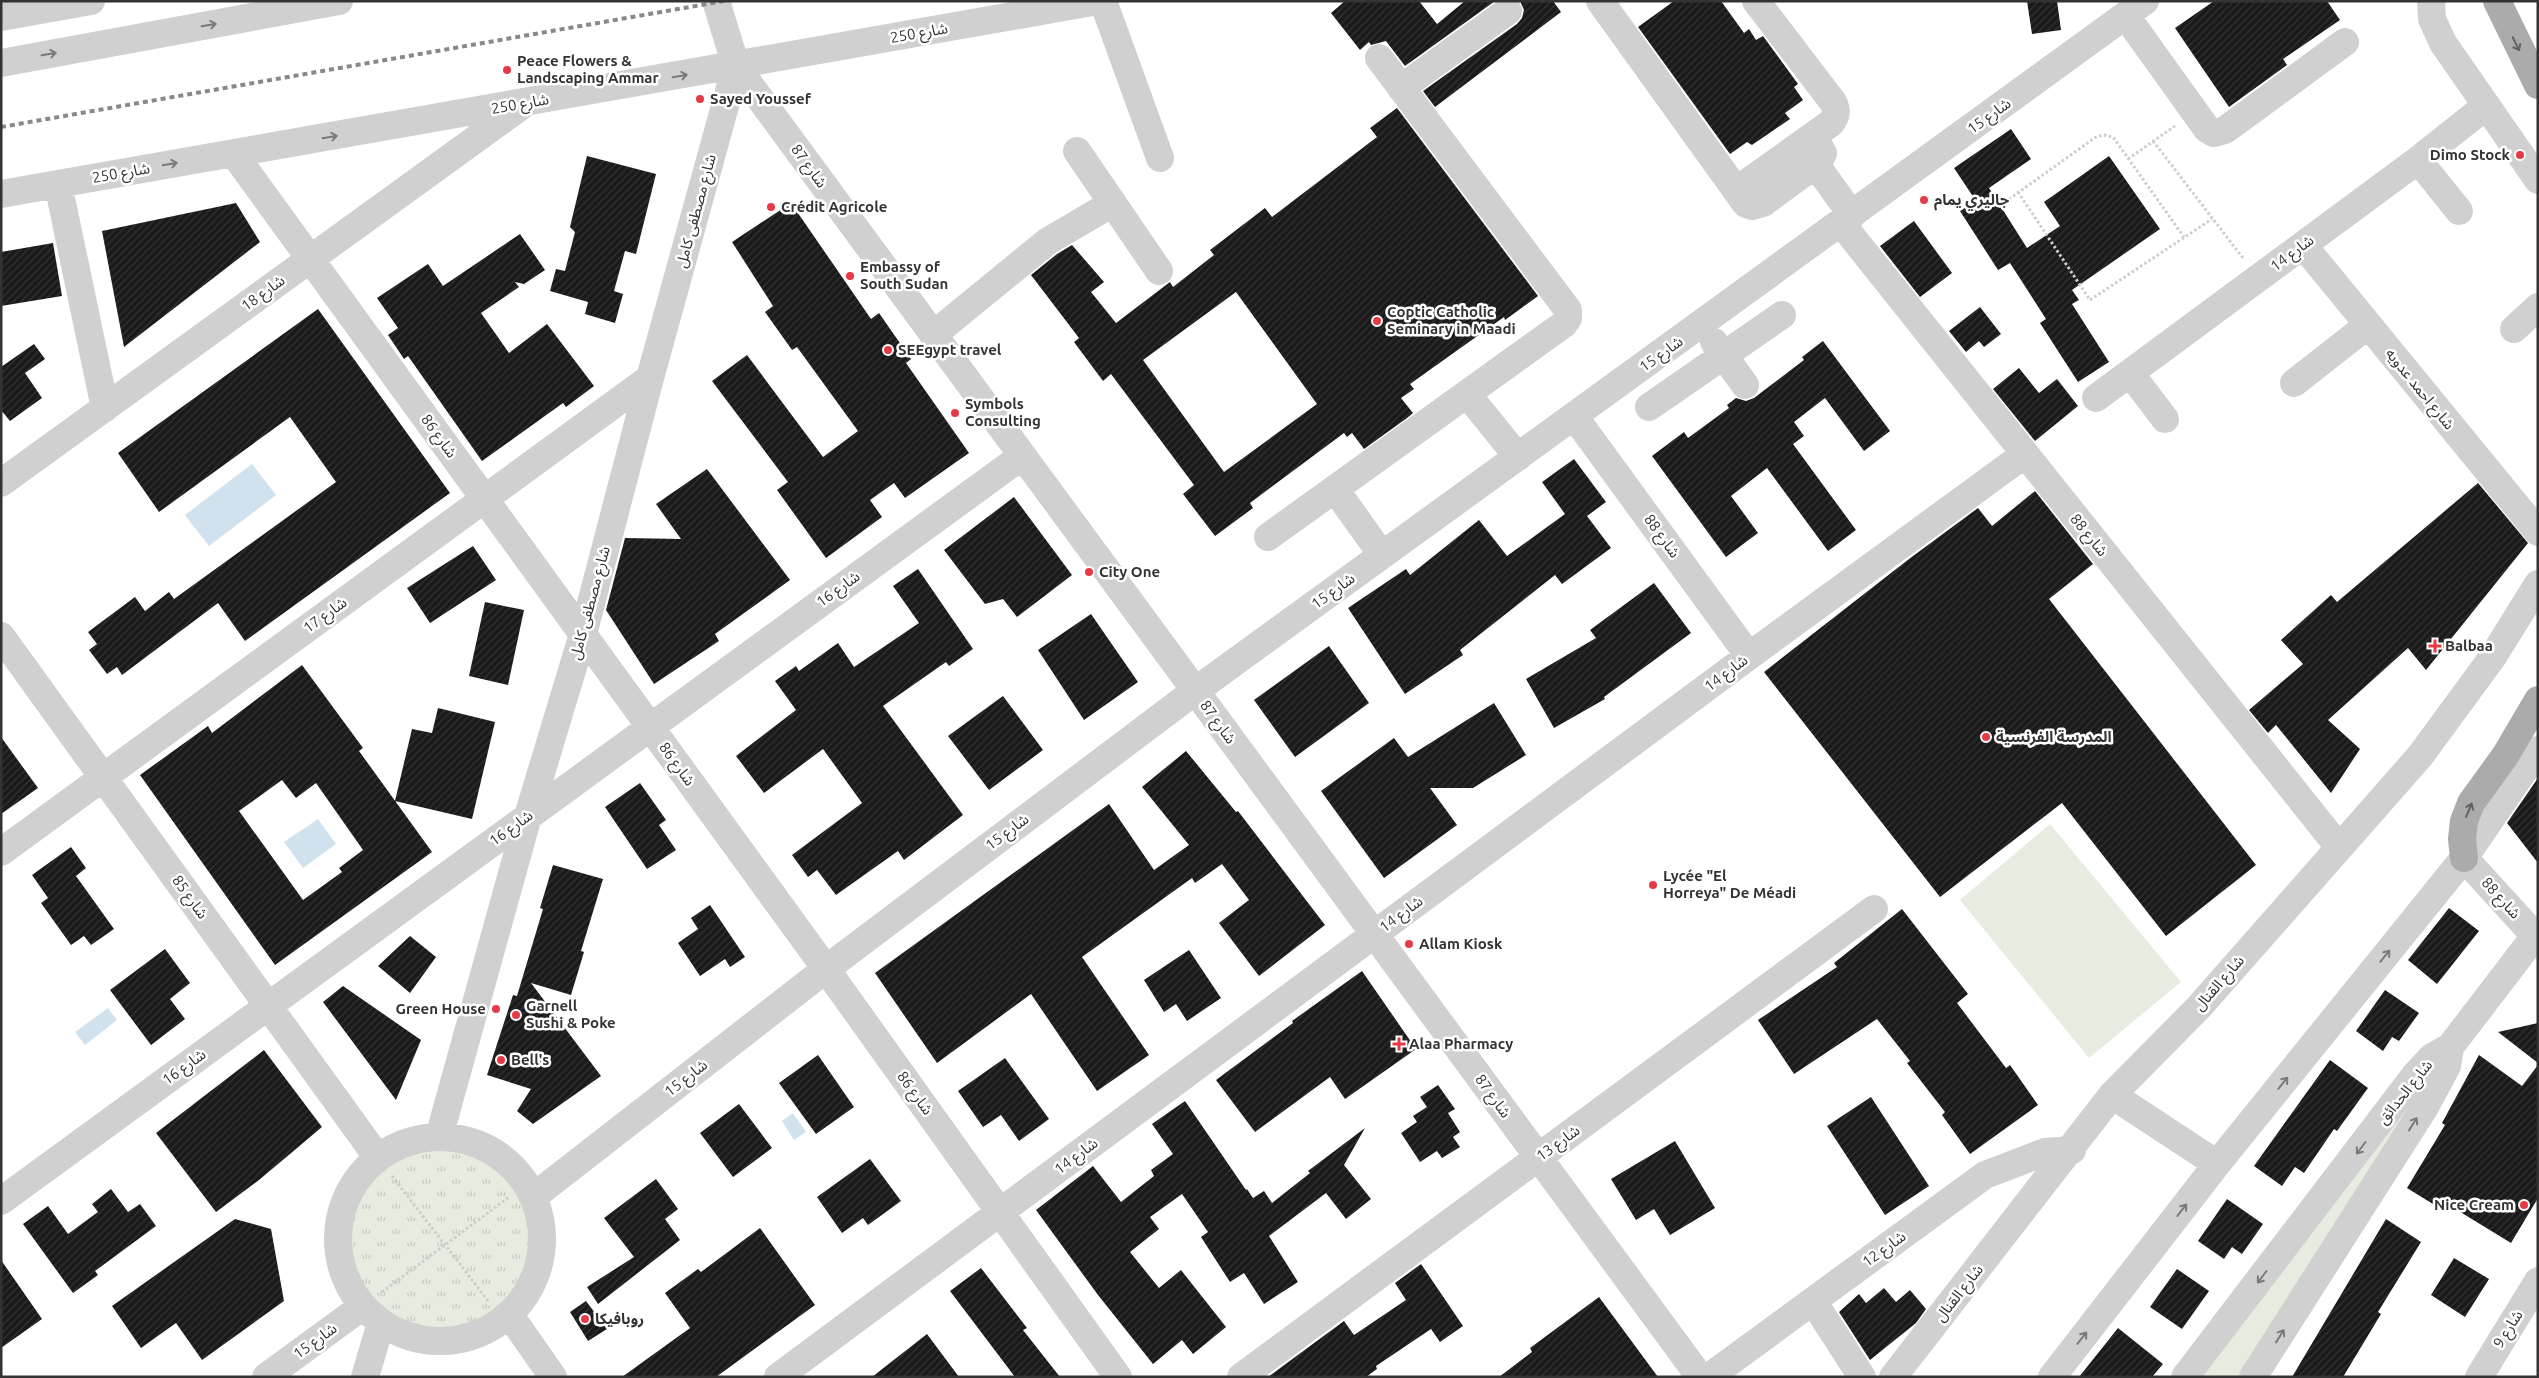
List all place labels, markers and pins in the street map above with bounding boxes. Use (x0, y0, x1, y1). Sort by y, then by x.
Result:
place label: Peace Flowers & Landscaping Ammar (517, 52, 659, 86)
marker: Peace Flowers & Landscaping Ammar (501, 64, 513, 76)
place label: Sayed Youssef (710, 90, 812, 107)
marker: Sayed Youssef (694, 93, 706, 105)
place label: Dimo Stock (2430, 146, 2511, 163)
marker: Dimo Stock (2514, 149, 2526, 161)
place label: جاليري يمام (1934, 191, 2010, 211)
marker: جاليري يمام (1918, 194, 1930, 206)
place label: Crédit Agricole (781, 198, 887, 215)
marker: Crédit Agricole (765, 201, 777, 213)
place label: Embassy of South Sudan (860, 258, 948, 292)
marker: Embassy of South Sudan (844, 270, 856, 282)
place label: Coptic Catholic Seminary in Maadi (1387, 303, 1516, 337)
marker: Coptic Catholic Seminary in Maadi (1371, 315, 1383, 327)
place label: SEEgypt travel (898, 341, 1002, 358)
marker: SEEgypt travel (882, 344, 894, 356)
place label: Symbols Consulting (965, 395, 1041, 429)
marker: Symbols Consulting (949, 407, 961, 419)
place label: City One (1099, 563, 1160, 580)
marker: City One (1083, 566, 1095, 578)
place label: Balbaa (2445, 637, 2493, 654)
marker: Balbaa (2429, 640, 2441, 652)
place label: المدرسة الفرنسية (1996, 728, 2112, 746)
marker: المدرسة الفرنسية (1980, 731, 1992, 743)
place label: Lycée "El Horreya" De Méadi (1663, 867, 1796, 901)
marker: Lycée "El Horreya" De Méadi (1647, 879, 1659, 891)
place label: Allam Kiosk (1419, 935, 1503, 952)
marker: Allam Kiosk (1403, 938, 1415, 950)
place label: Garnell Sushi & Poke (526, 997, 616, 1031)
place label: Green House (396, 1000, 486, 1017)
marker: Green House (490, 1003, 502, 1015)
marker: Garnell Sushi & Poke (510, 1009, 522, 1021)
place label: Alaa Pharmacy (1409, 1035, 1513, 1052)
marker: Alaa Pharmacy (1393, 1038, 1405, 1050)
place label: Bell's (511, 1051, 549, 1068)
marker: Bell's (495, 1054, 507, 1066)
place label: Nice Cream (2434, 1196, 2514, 1213)
marker: Nice Cream (2518, 1199, 2530, 1211)
place label: روبافيكا (595, 1310, 644, 1328)
marker: روبافيكا (579, 1313, 591, 1325)

